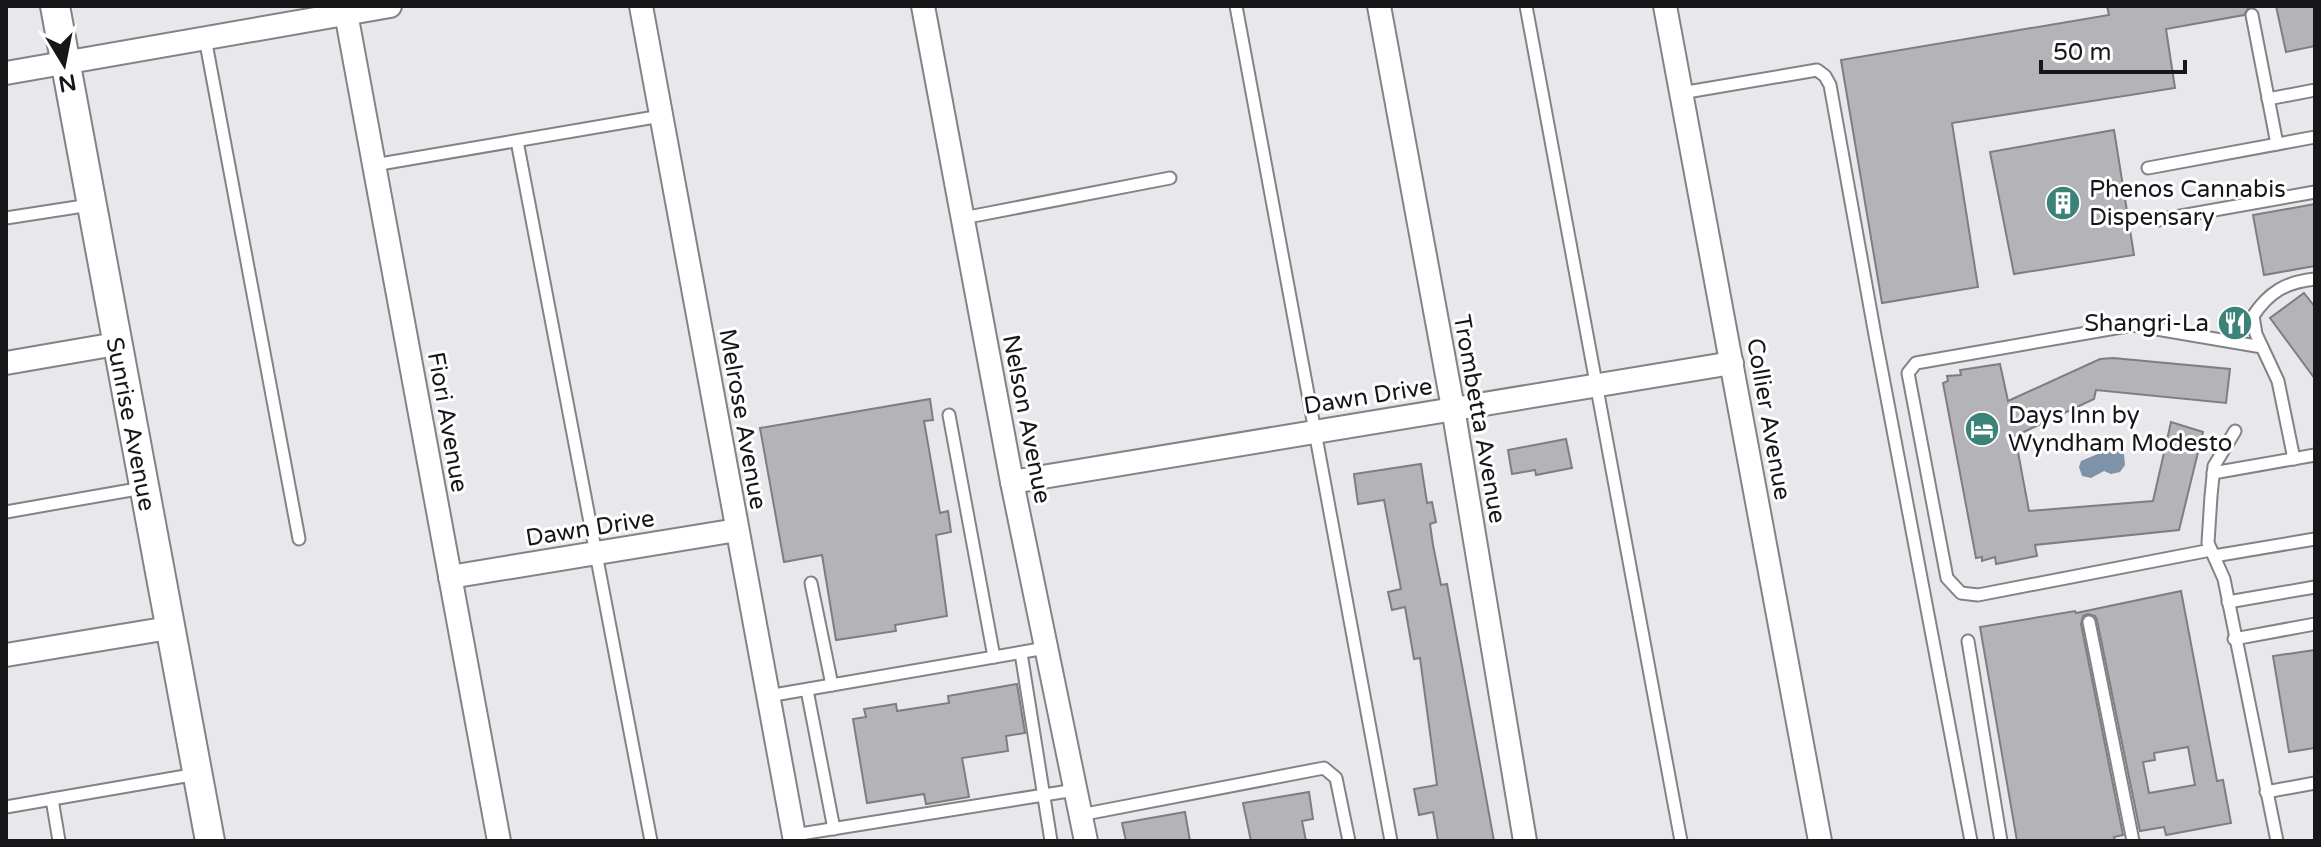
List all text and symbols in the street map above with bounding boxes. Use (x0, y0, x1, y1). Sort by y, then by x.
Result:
north arrow (24, 24, 104, 104)
scale bar (2041, 24, 2185, 74)
text: 50 m (2053, 38, 2111, 67)
text: N (56, 68, 78, 97)
place label: Phenos Cannabis Dispensary (2089, 175, 2286, 232)
building icon: Phenos Cannabis Dispensary (2044, 184, 2082, 222)
restaurant icon: Shangri-La (2216, 304, 2254, 342)
place label: Shangri-La (2084, 309, 2209, 338)
street label: Trombetta Avenue (1447, 313, 1512, 526)
street label: Melrose Avenue (712, 326, 773, 512)
street label: Nelson Avenue (996, 332, 1057, 506)
street label: Sunrise Avenue (99, 335, 162, 513)
street label: Collier Avenue (1740, 336, 1797, 502)
street label: Fiori Avenue (421, 350, 474, 495)
street label: Dawn Drive (1302, 372, 1435, 421)
place label: Days Inn by Wyndham Modesto (2008, 401, 2232, 458)
hotel icon: Days Inn by Wyndham Modesto (1963, 410, 2001, 448)
street label: Dawn Drive (524, 504, 657, 553)

